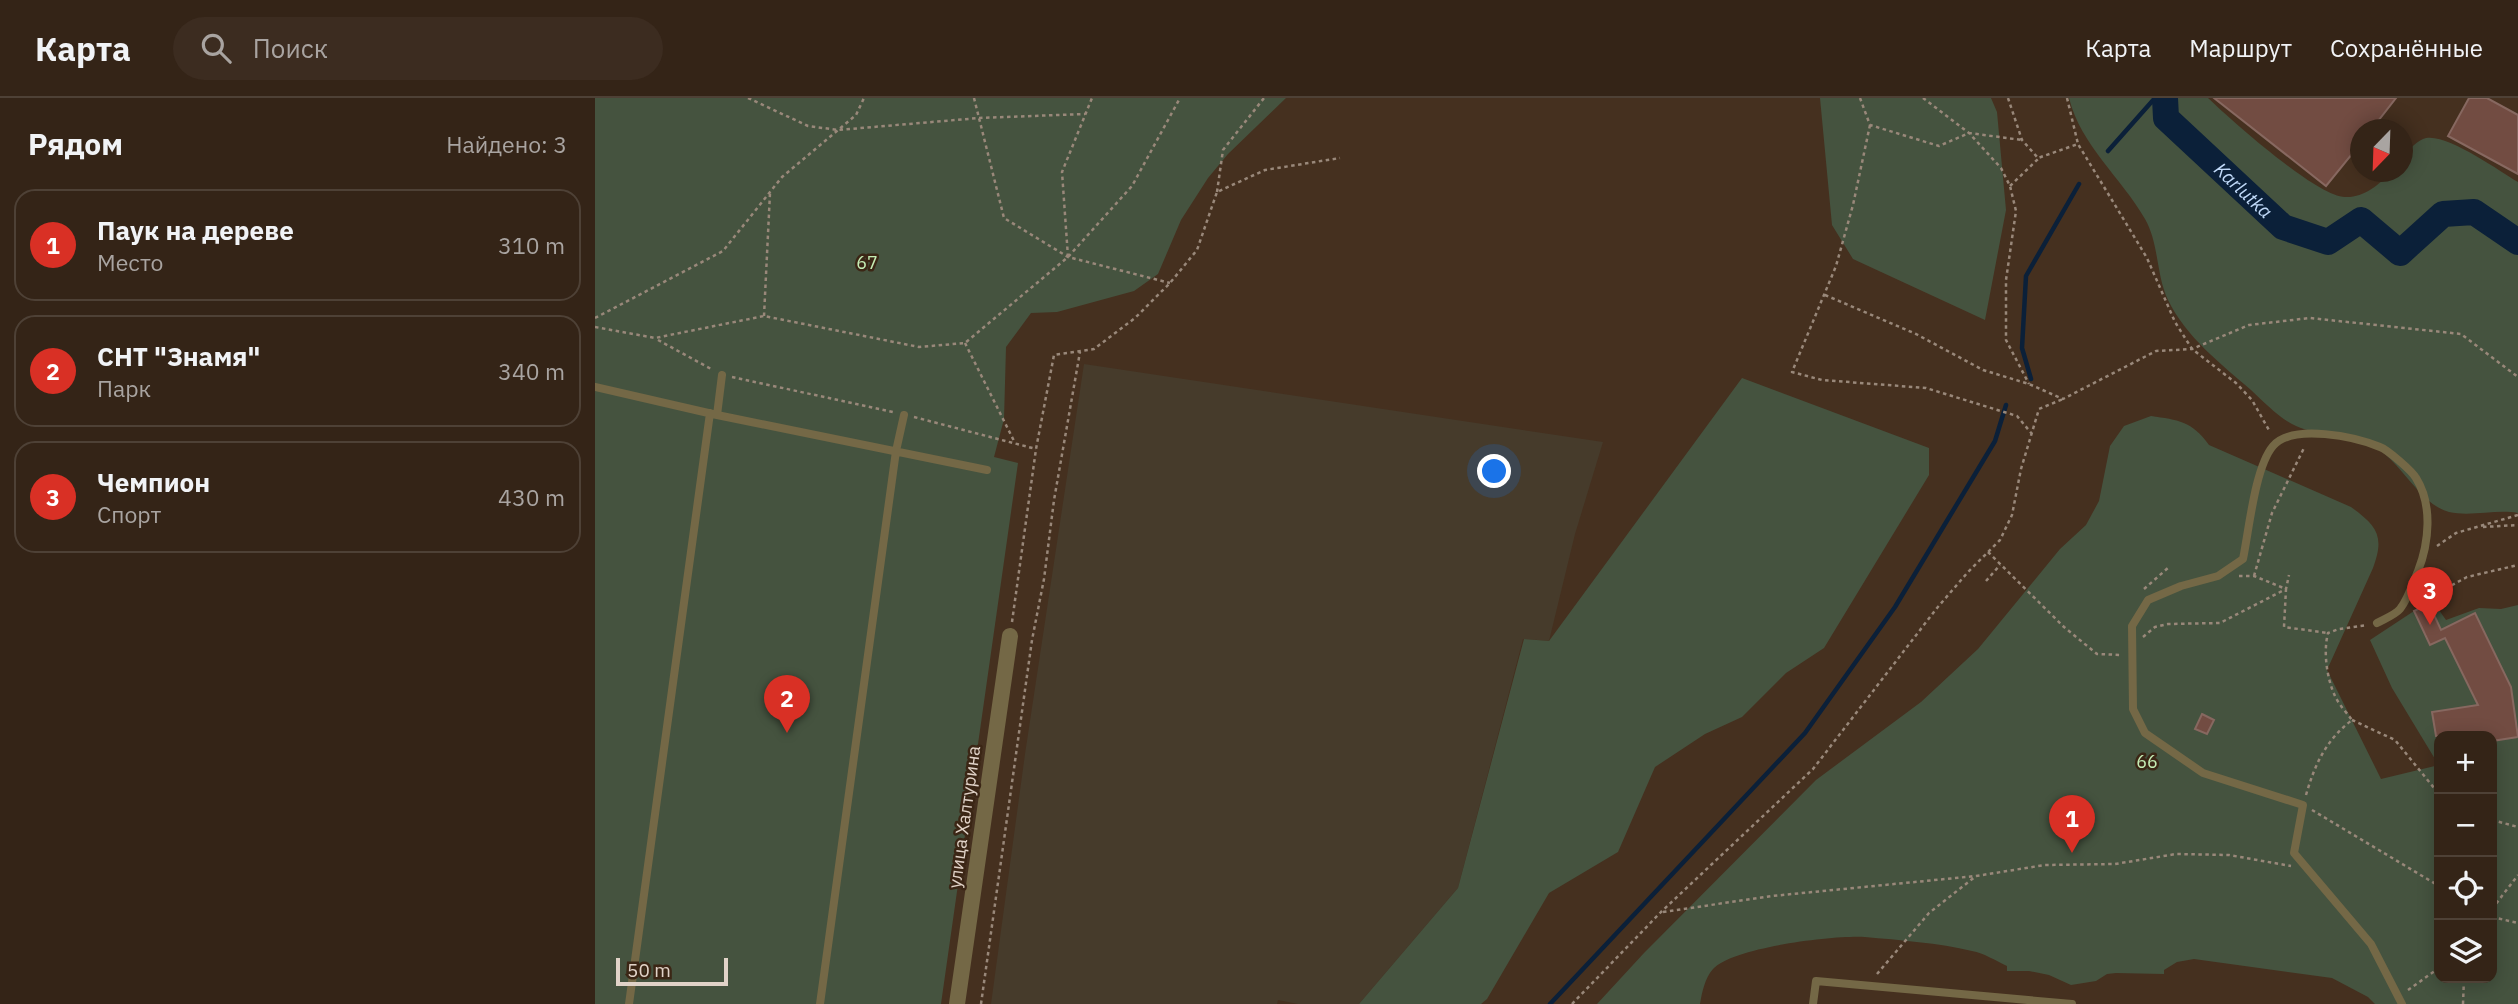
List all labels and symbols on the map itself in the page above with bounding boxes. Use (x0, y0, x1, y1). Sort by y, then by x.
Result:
north arrow (2350, 119, 2413, 182)
water label: Karlutka (2209, 157, 2278, 223)
park label: 67 (856, 251, 878, 274)
your location (1477, 454, 1511, 488)
pin: 3 (2407, 567, 2453, 625)
pin: 2 (764, 675, 810, 733)
street label: улица Халтурина (943, 744, 985, 890)
park label: 66 (2136, 750, 2158, 773)
pin: 1 (2049, 795, 2095, 853)
scale bar (616, 955, 728, 987)

